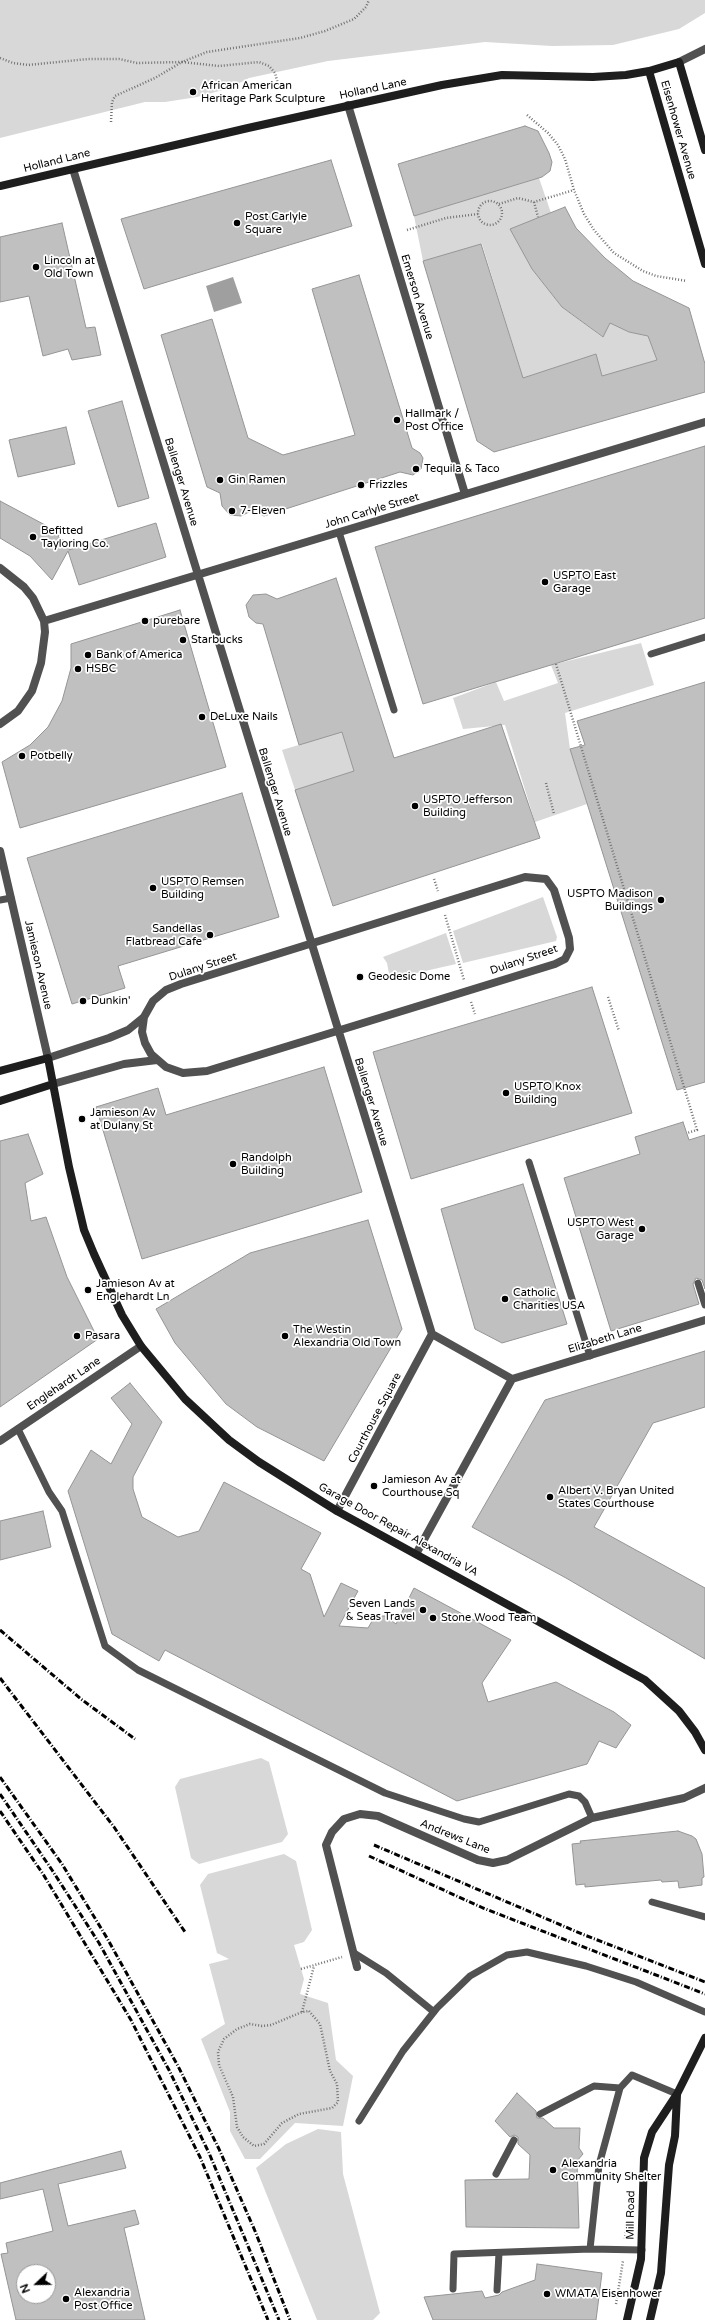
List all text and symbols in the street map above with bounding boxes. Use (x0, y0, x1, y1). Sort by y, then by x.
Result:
street label: Holland Lane (338, 75, 408, 103)
place label: African American Heritage Park Sculpture (201, 79, 325, 105)
street label: Eisenhower Avenue (658, 79, 698, 181)
marker: African American Heritage Park Sculpture (188, 87, 198, 97)
street label: Holland Lane (22, 146, 92, 176)
place label: Post Carlyle Square (245, 210, 307, 236)
marker: Post Carlyle Square (232, 218, 242, 228)
street label: Emerson Avenue (398, 253, 436, 341)
place label: Lincoln at Old Town (44, 254, 95, 280)
marker: Lincoln at Old Town (31, 262, 41, 272)
place label: Hallmark / Post Office (405, 407, 464, 433)
marker: Hallmark / Post Office (392, 415, 402, 425)
street label: Ballenger Avenue (161, 436, 201, 528)
place label: Tequila & Taco (424, 462, 500, 476)
marker: Tequila & Taco (411, 464, 421, 474)
place label: Gin Ramen (228, 473, 286, 487)
marker: Gin Ramen (215, 475, 225, 485)
place label: Frizzles (369, 478, 408, 492)
marker: Frizzles (356, 480, 366, 490)
street label: John Carlyle Street (323, 490, 421, 532)
place label: 7-Eleven (240, 504, 286, 518)
marker: 7-Eleven (227, 506, 237, 516)
place label: Befitted Tayloring Co. (41, 524, 109, 550)
marker: Befitted Tayloring Co. (28, 532, 38, 542)
place label: USPTO East Garage (553, 569, 616, 595)
marker: USPTO East Garage (540, 577, 550, 587)
place label: purebare (153, 614, 200, 628)
marker: purebare (140, 616, 150, 626)
place label: Starbucks (191, 633, 243, 647)
marker: Starbucks (178, 635, 188, 645)
place label: Bank of America (96, 648, 183, 662)
marker: Bank of America (83, 650, 93, 660)
place label: HSBC (86, 662, 116, 676)
marker: HSBC (73, 664, 83, 674)
place label: DeLuxe Nails (210, 710, 278, 724)
marker: DeLuxe Nails (197, 712, 207, 722)
street label: Ballenger Avenue (255, 746, 295, 838)
place label: Potbelly (30, 749, 73, 763)
marker: Potbelly (17, 751, 27, 761)
place label: USPTO Jefferson Building (423, 793, 512, 819)
marker: USPTO Jefferson Building (410, 801, 420, 811)
place label: USPTO Remsen Building (161, 875, 244, 901)
marker: USPTO Remsen Building (148, 883, 158, 893)
place label: USPTO Madison Buildings (567, 887, 653, 913)
marker: USPTO Madison Buildings (656, 895, 666, 905)
street label: Jamieson Avenue (21, 919, 55, 1011)
place label: Sandellas Flatbread Cafe (125, 922, 202, 948)
marker: Sandellas Flatbread Cafe (205, 930, 215, 940)
street label: Dulany Street (488, 942, 560, 978)
street label: Dulany Street (167, 950, 239, 984)
place label: Geodesic Dome (368, 970, 450, 984)
marker: Geodesic Dome (355, 972, 365, 982)
place label: Dunkin' (91, 994, 130, 1008)
marker: Dunkin' (78, 996, 88, 1006)
street label: Ballenger Avenue (351, 1056, 391, 1148)
place label: USPTO Knox Building (514, 1080, 581, 1106)
marker: USPTO Knox Building (501, 1088, 511, 1098)
place label: Jamieson Av at Dulany St (90, 1106, 156, 1132)
marker: Jamieson Av at Dulany St (77, 1114, 87, 1124)
place label: Randolph Building (241, 1151, 292, 1177)
marker: Randolph Building (228, 1159, 238, 1169)
place label: USPTO West Garage (567, 1216, 634, 1242)
marker: USPTO West Garage (637, 1224, 647, 1234)
place label: Jamieson Av at Englehardt Ln (96, 1277, 175, 1303)
marker: Jamieson Av at Englehardt Ln (83, 1285, 93, 1295)
place label: Catholic Charities USA (513, 1286, 585, 1312)
marker: Catholic Charities USA (500, 1294, 510, 1304)
street label: Elizabeth Lane (566, 1322, 644, 1356)
place label: The Westin Alexandria Old Town (293, 1323, 401, 1349)
place label: Pasara (85, 1329, 120, 1343)
marker: Pasara (72, 1331, 82, 1341)
marker: The Westin Alexandria Old Town (280, 1331, 290, 1341)
street label: Englehardt Lane (25, 1355, 103, 1413)
street label: Courthouse Square (346, 1370, 404, 1466)
place label: Jamieson Av at Courthouse Sq (382, 1473, 461, 1499)
street label: Garage Door Repair Alexandria VA (316, 1480, 480, 1580)
marker: Jamieson Av at Courthouse Sq (369, 1481, 379, 1491)
place label: Albert V. Bryan United States Courthouse (558, 1484, 674, 1510)
marker: Albert V. Bryan United States Courthouse (545, 1492, 555, 1502)
place label: Seven Lands & Seas Travel (346, 1597, 415, 1623)
marker: Seven Lands & Seas Travel (418, 1605, 428, 1615)
place label: Stone Wood Team (441, 1611, 536, 1625)
marker: Stone Wood Team (428, 1613, 438, 1623)
street label: Andrews Lane (418, 1817, 492, 1857)
place label: Alexandria Community Shelter (561, 2157, 661, 2183)
marker: Alexandria Community Shelter (548, 2165, 558, 2175)
street label: Mill Road (624, 2190, 638, 2240)
north arrow (16, 2264, 56, 2304)
text: N (18, 2282, 33, 2295)
place label: Alexandria Post Office (74, 2286, 133, 2312)
place label: WMATA Eisenhower (555, 2287, 662, 2301)
marker: WMATA Eisenhower (542, 2289, 552, 2299)
marker: Alexandria Post Office (61, 2294, 71, 2304)

